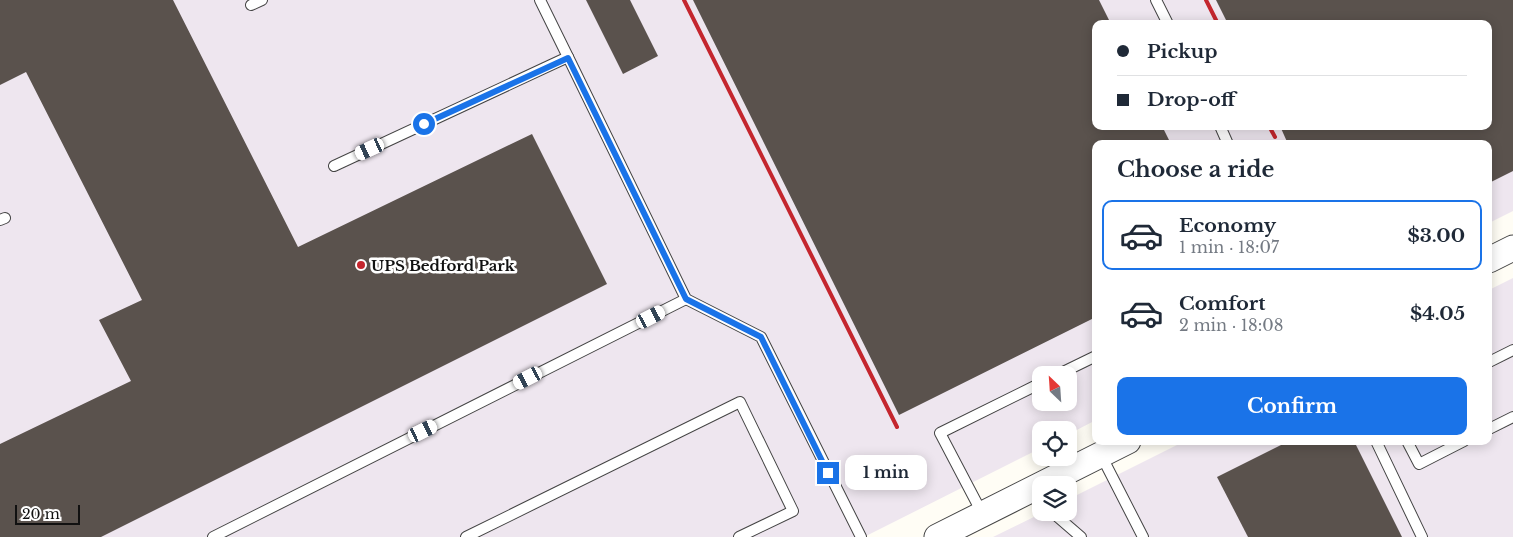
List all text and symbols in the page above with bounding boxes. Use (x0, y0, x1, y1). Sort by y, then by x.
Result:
text: Pickup (1147, 40, 1218, 63)
text: Drop-off (1147, 88, 1236, 111)
route start (413, 113, 435, 135)
car (353, 136, 386, 162)
text: Choose a ride (1117, 156, 1274, 183)
icon: car (1119, 213, 1164, 258)
text: Economy (1179, 214, 1276, 237)
text: $3.00 (1407, 224, 1465, 247)
text: 1 min · 18:07 (1179, 237, 1279, 257)
place label: UPS Bedford Park (371, 256, 516, 275)
marker: UPS Bedford Park (355, 259, 367, 271)
icon: car (1119, 291, 1164, 336)
text: Comfort (1179, 292, 1266, 315)
text: $4.05 (1410, 302, 1465, 325)
car (634, 304, 667, 330)
text: 2 min · 18:08 (1179, 315, 1283, 335)
car (511, 365, 544, 391)
north arrow (1032, 366, 1078, 411)
map controls (1032, 366, 1077, 521)
button: Confirm (1117, 377, 1467, 435)
car (406, 418, 439, 444)
button: locate (1032, 421, 1077, 466)
callout: 1 min (846, 456, 928, 490)
route end (817, 462, 839, 484)
text: 1 min (863, 462, 909, 482)
button: layers (1032, 476, 1077, 521)
scale bar (15, 502, 80, 525)
text: 20 m (22, 505, 60, 523)

